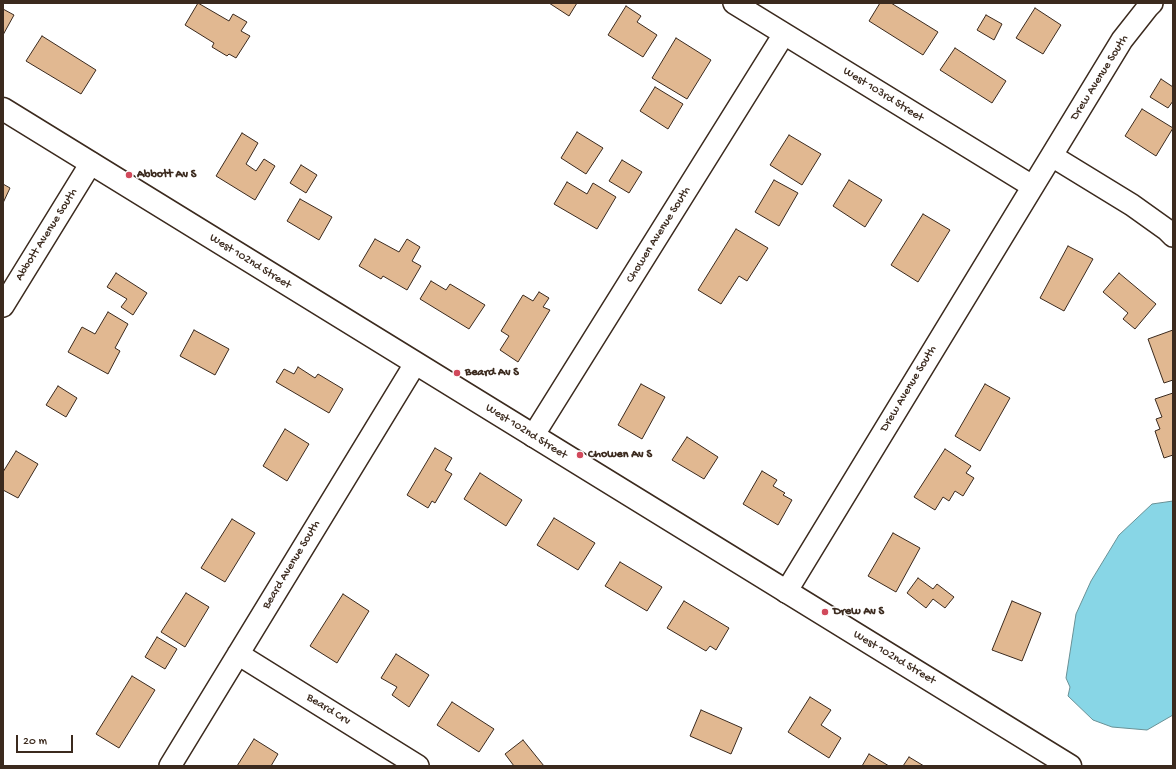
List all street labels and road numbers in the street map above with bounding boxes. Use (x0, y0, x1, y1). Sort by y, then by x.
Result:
street label: Drew Avenue South (1068, 33, 1132, 123)
street label: West 103rd Street (840, 64, 926, 126)
street label: Chowen Avenue South (624, 184, 694, 286)
street label: Abbott Avenue South (13, 186, 81, 284)
street label: West 102nd Street (206, 231, 294, 293)
street label: Drew Avenue South (878, 343, 940, 435)
street label: West 102nd Street (482, 401, 570, 463)
street label: Beard Avenue South (260, 518, 324, 612)
street label: West 102nd Street (850, 628, 938, 688)
street label: Beard Crv (303, 691, 353, 729)

